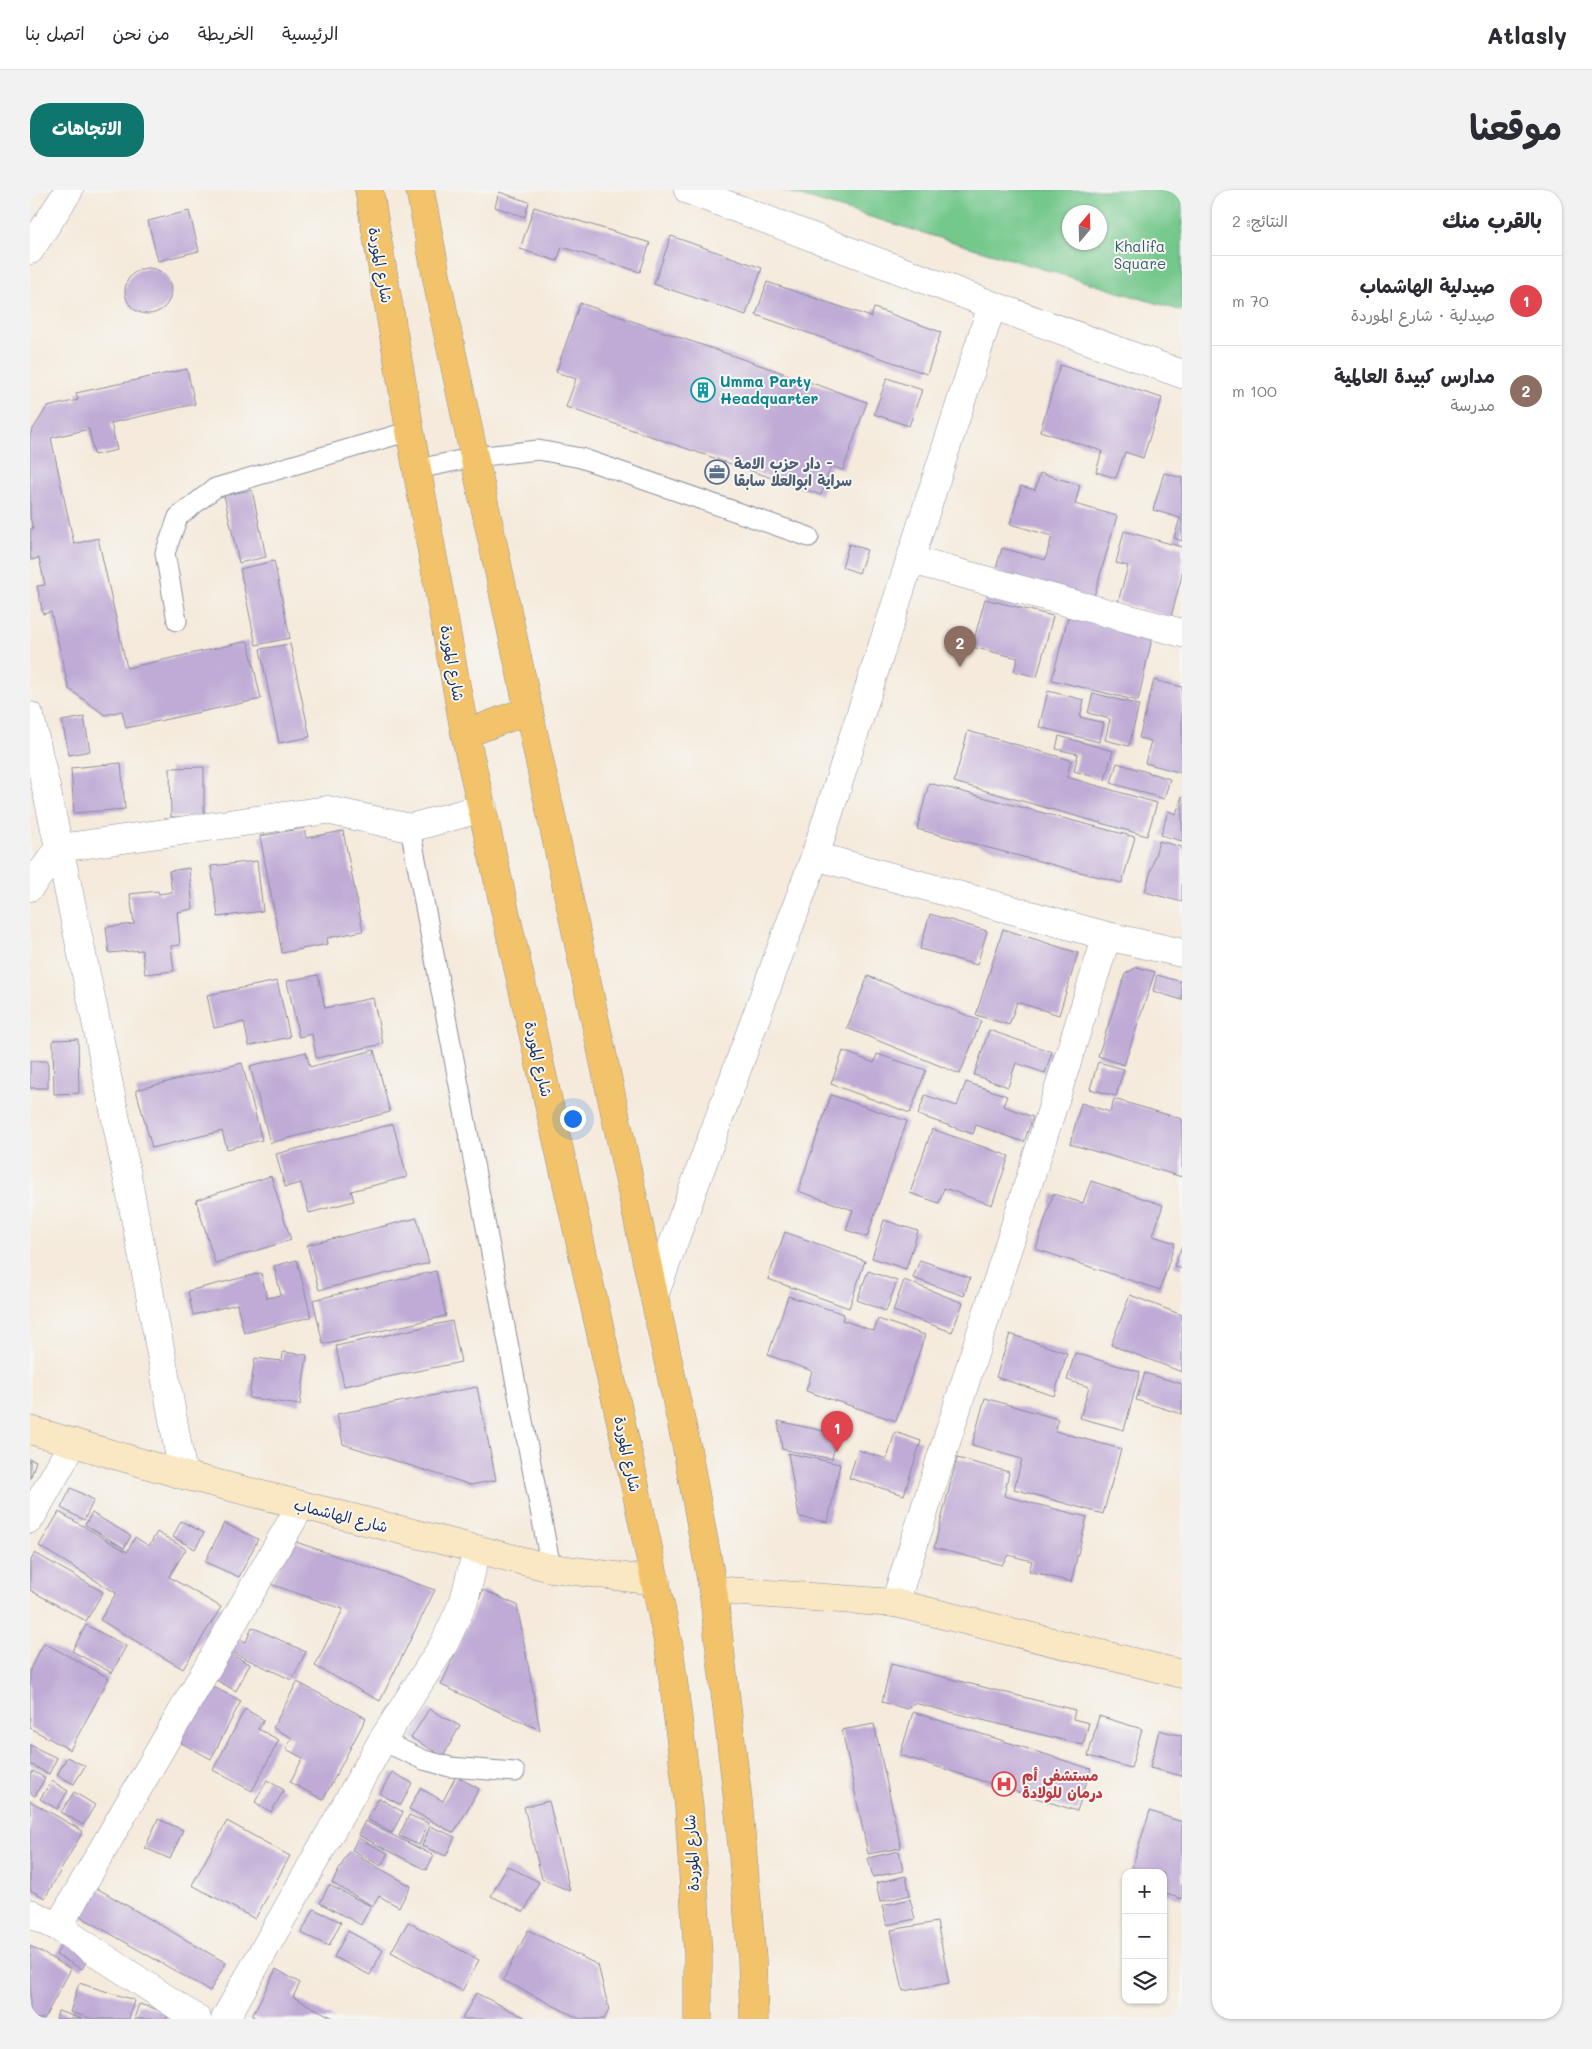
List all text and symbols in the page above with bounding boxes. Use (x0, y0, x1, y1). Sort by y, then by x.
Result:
text: Atlasly (1487, 19, 1567, 50)
text: اتصل بنا (25, 21, 85, 45)
text: من نحن (113, 21, 170, 45)
text: الخريطة (198, 21, 254, 45)
text: الرئيسية (282, 21, 338, 45)
button: الاتجاهات (30, 103, 144, 157)
text: موقعنا (1469, 103, 1562, 149)
north arrow (1062, 205, 1107, 250)
text: بالقرب منك (1442, 206, 1542, 233)
text: النتائج: 2 (1232, 210, 1288, 231)
street label: شارع الموردة (363, 225, 398, 305)
park label: Khalifa Square (1114, 236, 1166, 273)
text: صيدلية الهاشماب (1360, 273, 1495, 298)
text: 70 m (1232, 290, 1269, 311)
text: 1 (1522, 290, 1530, 311)
text: صيدلية · شارع الموردة (1351, 304, 1495, 325)
text: مدارس كبيدة العالمية (1334, 363, 1495, 388)
place label: Umma Party Headquarter (720, 371, 819, 408)
building icon: Umma Party Headquarter (690, 377, 716, 403)
text: 100 m (1232, 380, 1277, 401)
text: 2 (1522, 380, 1530, 401)
text: مدرسة (1450, 394, 1495, 415)
place label: دار حزب الامة - سراية ابوالعلا سابقا (734, 453, 852, 491)
office icon: دار حزب الامة - سراية ابوالعلا سابقا (704, 459, 730, 485)
street label: شارع الموردة (435, 623, 470, 703)
pin: 2 (944, 626, 976, 667)
street label: شارع الموردة (520, 1019, 557, 1099)
your location (560, 1106, 586, 1132)
pin: 1 (821, 1411, 853, 1452)
street label: شارع الموردة (609, 1414, 646, 1494)
street label: شارع الهاشماب (292, 1494, 390, 1537)
place label: مستشفى أم درمان للولادة (1022, 1765, 1103, 1803)
hospital icon: مستشفى أم درمان للولادة (991, 1771, 1017, 1797)
street label: شارع الموردة (679, 1814, 704, 1892)
map controls (1122, 1869, 1167, 2004)
button: + (1122, 1869, 1167, 1914)
button: − (1122, 1914, 1167, 1959)
button: layers (1122, 1959, 1167, 2004)

